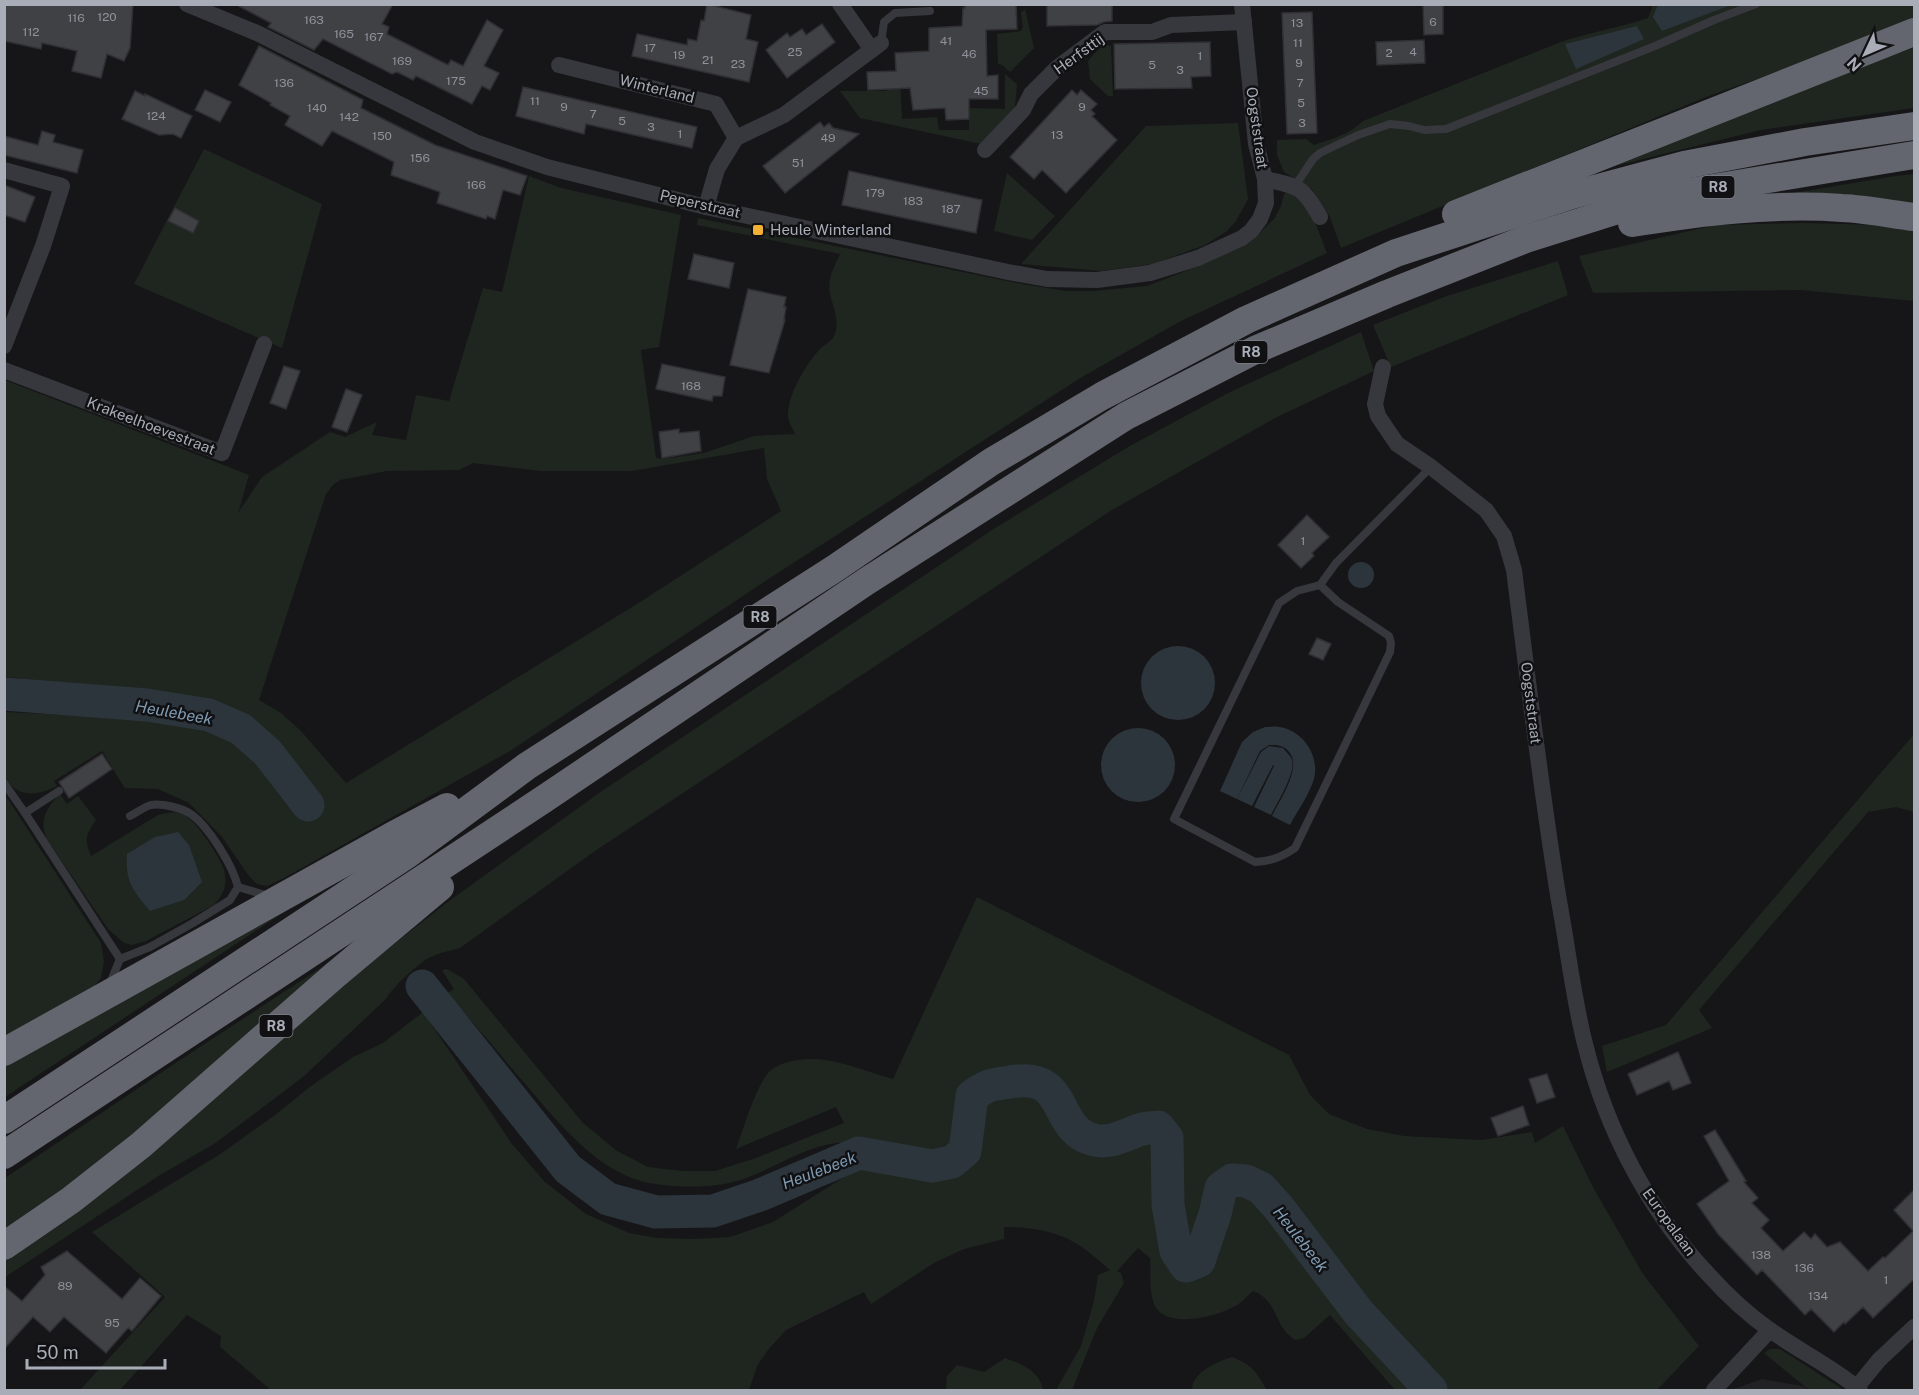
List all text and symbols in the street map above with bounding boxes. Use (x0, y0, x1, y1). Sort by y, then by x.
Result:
house number: 120 (97, 10, 117, 24)
house number: 116 (67, 11, 85, 25)
house number: 163 (304, 13, 324, 27)
house number: 6 (1429, 15, 1437, 29)
house number: 13 (1291, 16, 1303, 30)
north arrow (1835, 24, 1895, 84)
house number: 112 (23, 25, 39, 39)
house number: 165 (334, 27, 354, 41)
house number: 167 (364, 30, 384, 44)
street label: Herfsttij (1050, 30, 1107, 77)
house number: 41 (940, 34, 952, 48)
house number: 11 (1293, 36, 1303, 50)
house number: 17 (644, 41, 656, 55)
house number: 25 (788, 45, 803, 59)
house number: 4 (1409, 45, 1417, 59)
house number: 2 (1385, 46, 1393, 60)
house number: 46 (961, 47, 977, 61)
house number: 19 (673, 48, 685, 62)
house number: 1 (1198, 49, 1202, 63)
house number: 21 (702, 53, 714, 67)
text: N (1843, 53, 1866, 75)
house number: 169 (392, 54, 412, 68)
house number: 9 (1295, 56, 1303, 70)
house number: 23 (731, 57, 745, 71)
house number: 5 (1148, 58, 1156, 72)
house number: 3 (1176, 63, 1184, 77)
street label: Winterland (618, 71, 696, 106)
house number: 175 (446, 74, 466, 88)
house number: 136 (274, 76, 294, 90)
house number: 7 (1296, 76, 1304, 90)
house number: 45 (973, 84, 989, 98)
street label: Oogststraat (1243, 86, 1272, 170)
house number: 11 (530, 94, 540, 108)
house number: 5 (1297, 96, 1305, 110)
house number: 9 (560, 100, 568, 114)
house number: 9 (1078, 100, 1086, 114)
house number: 140 (307, 101, 327, 115)
house number: 7 (589, 107, 597, 121)
house number: 124 (146, 109, 166, 123)
house number: 142 (339, 110, 359, 124)
house number: 5 (618, 114, 626, 128)
house number: 3 (1298, 116, 1306, 130)
house number: 3 (647, 120, 655, 134)
house number: 1 (678, 127, 682, 141)
house number: 13 (1051, 128, 1063, 142)
house number: 150 (372, 129, 392, 143)
house number: 49 (820, 131, 836, 145)
house number: 156 (410, 151, 430, 165)
house number: 51 (792, 156, 804, 170)
road number: R8 (1702, 176, 1734, 198)
house number: 166 (466, 178, 486, 192)
street label: Peperstraat (658, 186, 742, 221)
house number: 179 (865, 186, 885, 200)
house number: 183 (903, 194, 923, 208)
house number: 187 (941, 202, 961, 216)
place label: Heule Winterland (770, 221, 891, 238)
marker: Heule Winterland (751, 223, 765, 237)
road number: R8 (1234, 341, 1268, 363)
house number: 168 (681, 379, 701, 393)
street label: Krakeelhoevestraat (85, 393, 218, 458)
house number: 1 (1301, 534, 1305, 548)
road number: R8 (744, 606, 777, 628)
street label: Oogststraat (1518, 661, 1545, 745)
water label: Heulebeek (134, 696, 214, 729)
road number: R8 (260, 1015, 292, 1037)
water label: Heulebeek (779, 1148, 859, 1193)
street label: Europalaan (1639, 1185, 1700, 1259)
water label: Heulebeek (1269, 1203, 1332, 1276)
house number: 138 (1751, 1248, 1771, 1262)
house number: 136 (1794, 1261, 1814, 1275)
house number: 1 (1884, 1273, 1888, 1287)
house number: 89 (57, 1279, 73, 1293)
house number: 134 (1808, 1289, 1828, 1303)
house number: 95 (104, 1316, 120, 1330)
scale bar (27, 1332, 165, 1370)
text: 50 m (36, 1342, 79, 1363)

